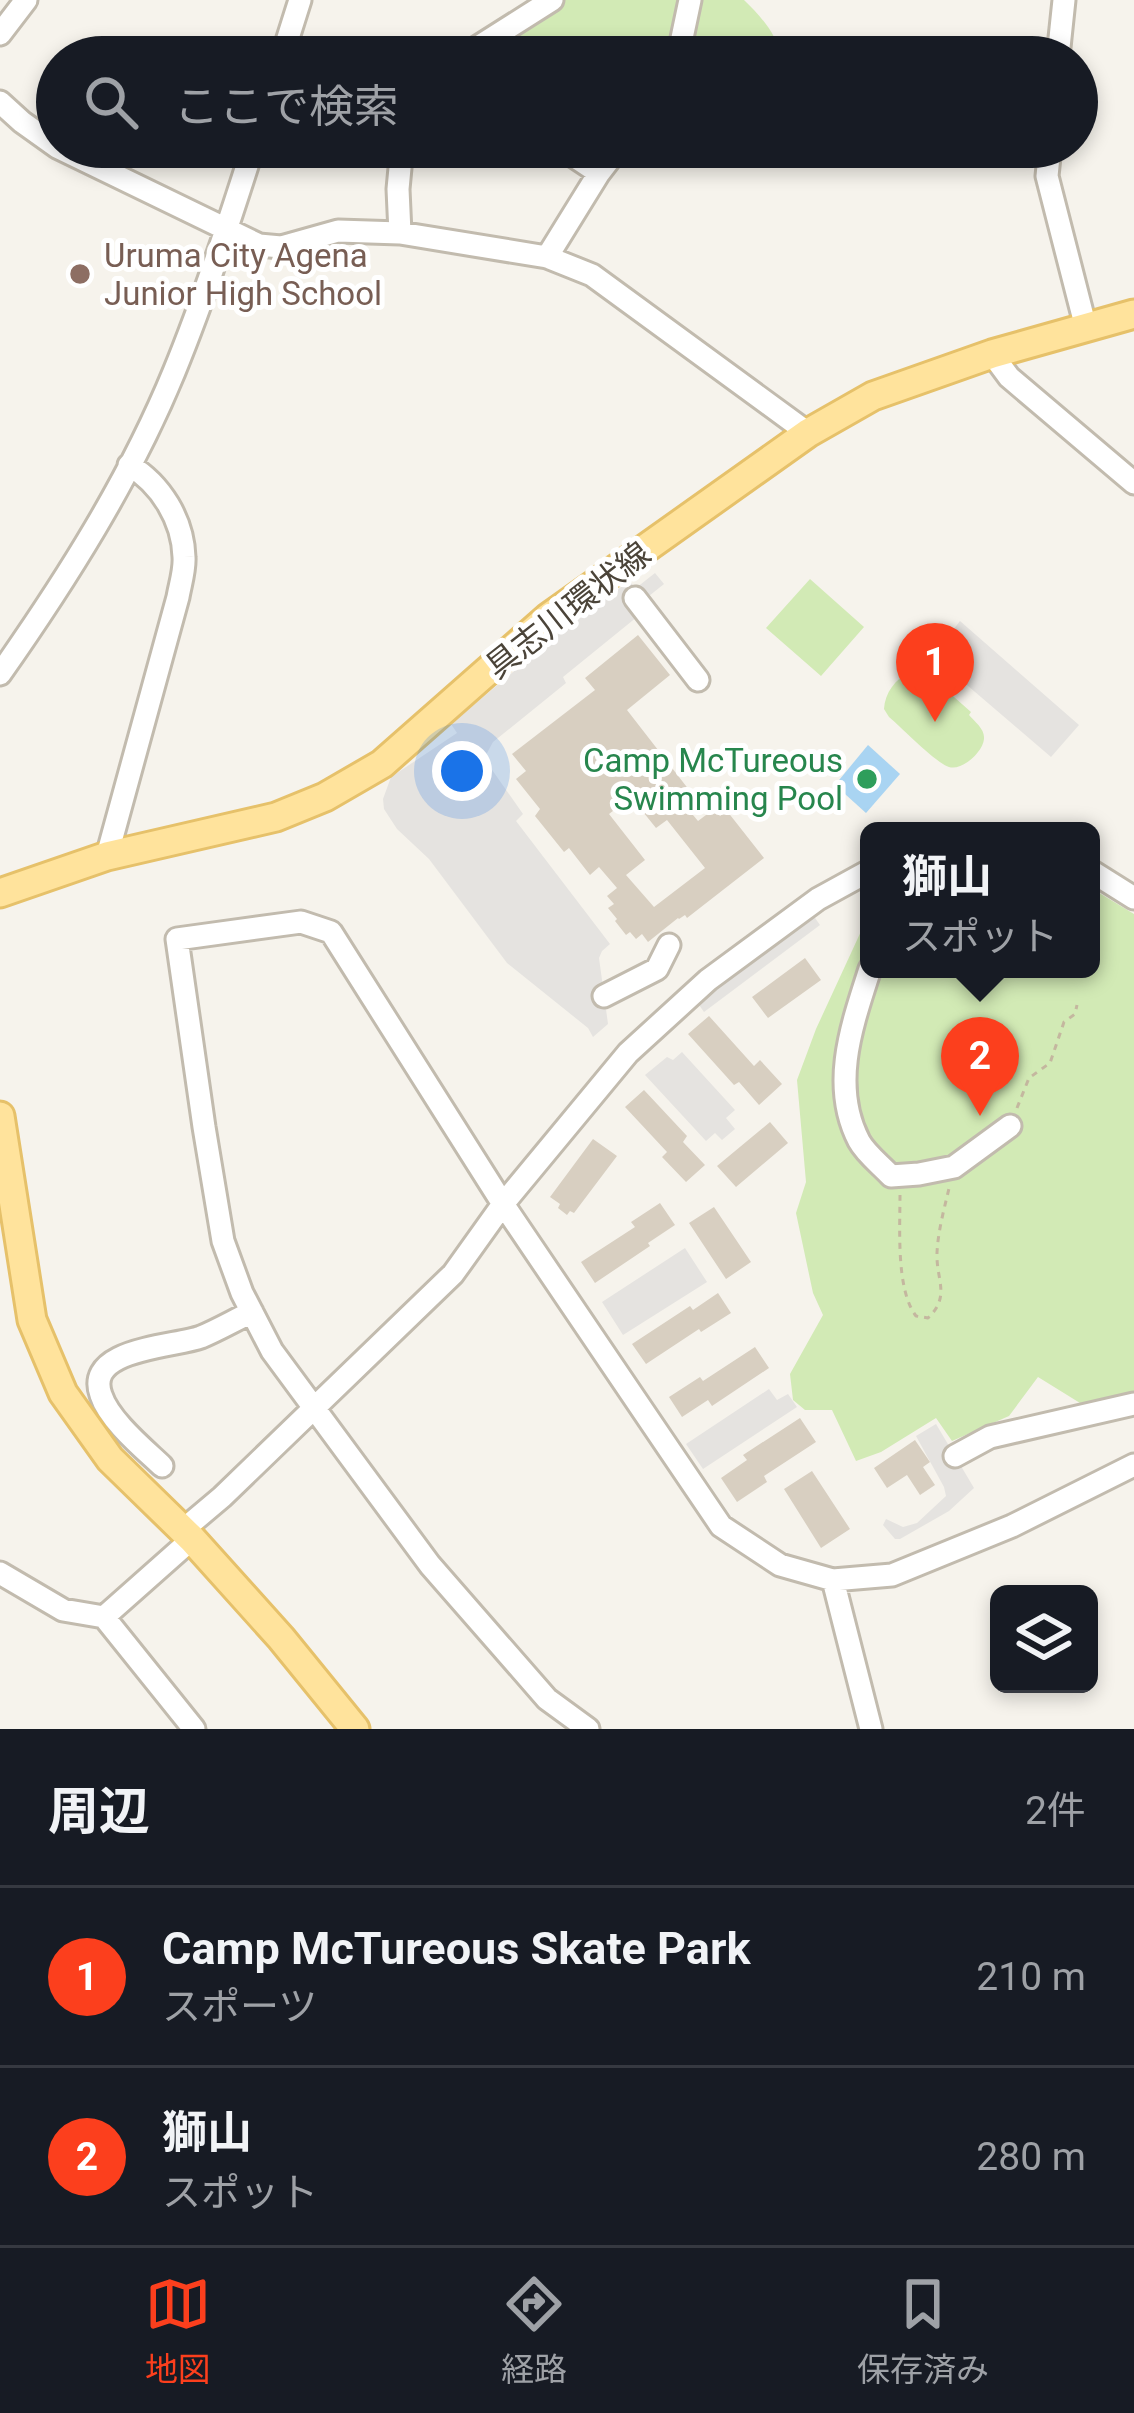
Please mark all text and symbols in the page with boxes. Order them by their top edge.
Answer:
search box [36,36,1098,168]
icon: search [78,69,144,135]
text: ここで検索 [174,80,399,133]
place label: Uruma City Agena Junior High School [104,236,382,313]
marker: Uruma City Agena Junior High School [67,261,93,287]
street label: 具志川環状線 [478,534,658,686]
pin: 1 [896,623,974,722]
your location [432,741,492,801]
place label: Camp McTureous Swimming Pool [583,741,843,818]
marker: Camp McTureous Swimming Pool [854,766,880,792]
popup [860,822,1100,978]
text: 獅山 [902,850,992,903]
text: スポット [902,914,1058,960]
pin: 2 [941,1017,1019,1116]
map controls [990,1585,1098,1693]
button: layers [990,1585,1098,1693]
text: 周辺 [48,1782,150,1841]
text: 2件 [1025,1788,1086,1834]
text: Camp McTureous Skate Park [162,1922,750,1975]
text: 1 [76,1954,98,2000]
text: 210 m [976,1954,1086,2000]
text: スポーツ [162,1984,317,2030]
text: 獅山 [162,2106,252,2159]
text: 2 [76,2134,98,2180]
text: 280 m [976,2134,1086,2180]
text: スポット [162,2170,318,2216]
tab: 地図 [145,2271,211,2391]
tab: 経路 [501,2271,567,2391]
tab: 保存済み [857,2271,989,2391]

